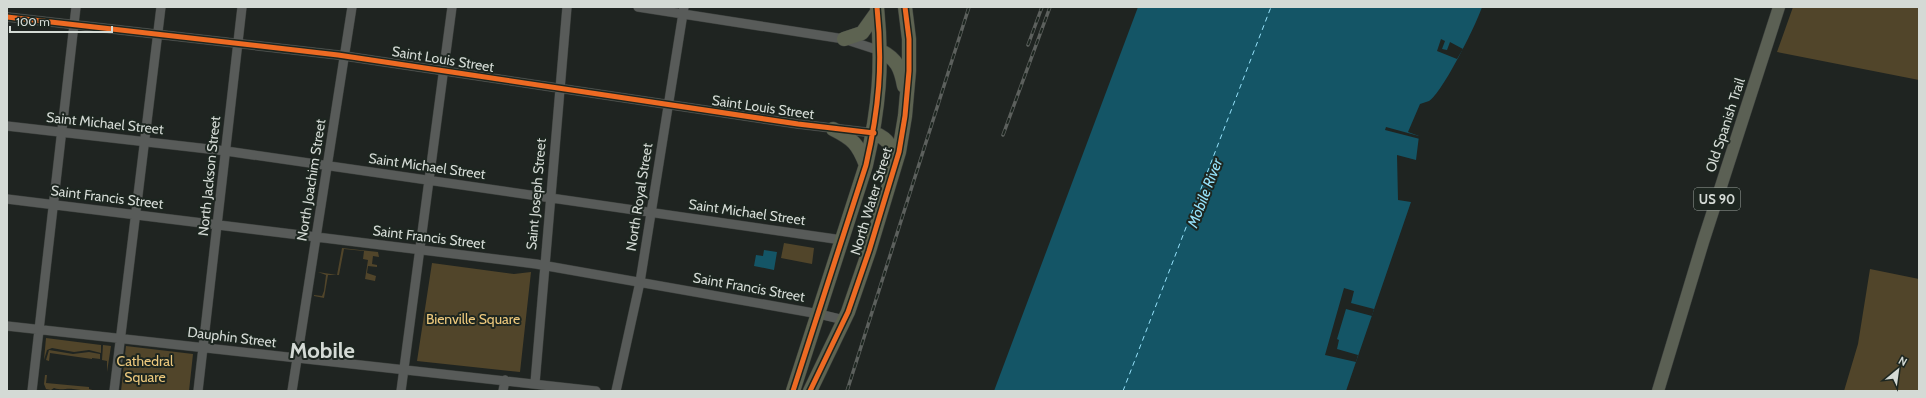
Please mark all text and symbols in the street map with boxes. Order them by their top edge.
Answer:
scale bar [10,8,112,34]
text: 100 m [16,14,50,29]
street label: Saint Louis Street [391,42,496,76]
street label: Old Spanish Trail [1701,75,1749,175]
street label: Saint Louis Street [711,91,816,123]
street label: Saint Michael Street [45,108,165,138]
street label: North Jackson Street [194,115,224,237]
street label: North Joachim Street [292,117,330,242]
street label: Saint Joseph Street [522,137,550,251]
street label: North Royal Street [622,141,656,252]
street label: North Water Street [846,145,896,257]
street label: Saint Michael Street [367,149,487,183]
water label: Mobile River [1183,155,1227,231]
street label: Saint Francis Street [50,181,165,213]
road number: US 90 [1694,188,1740,210]
street label: Saint Michael Street [687,195,807,229]
street label: Saint Francis Street [372,221,487,253]
street label: Saint Francis Street [692,268,807,306]
park label: Bienville Square [426,310,520,328]
street label: Dauphin Street [187,323,278,351]
district label: Mobile [289,337,355,364]
north arrow [1878,350,1918,390]
park label: Cathedral Square [117,352,174,386]
text: N [1896,353,1910,369]

